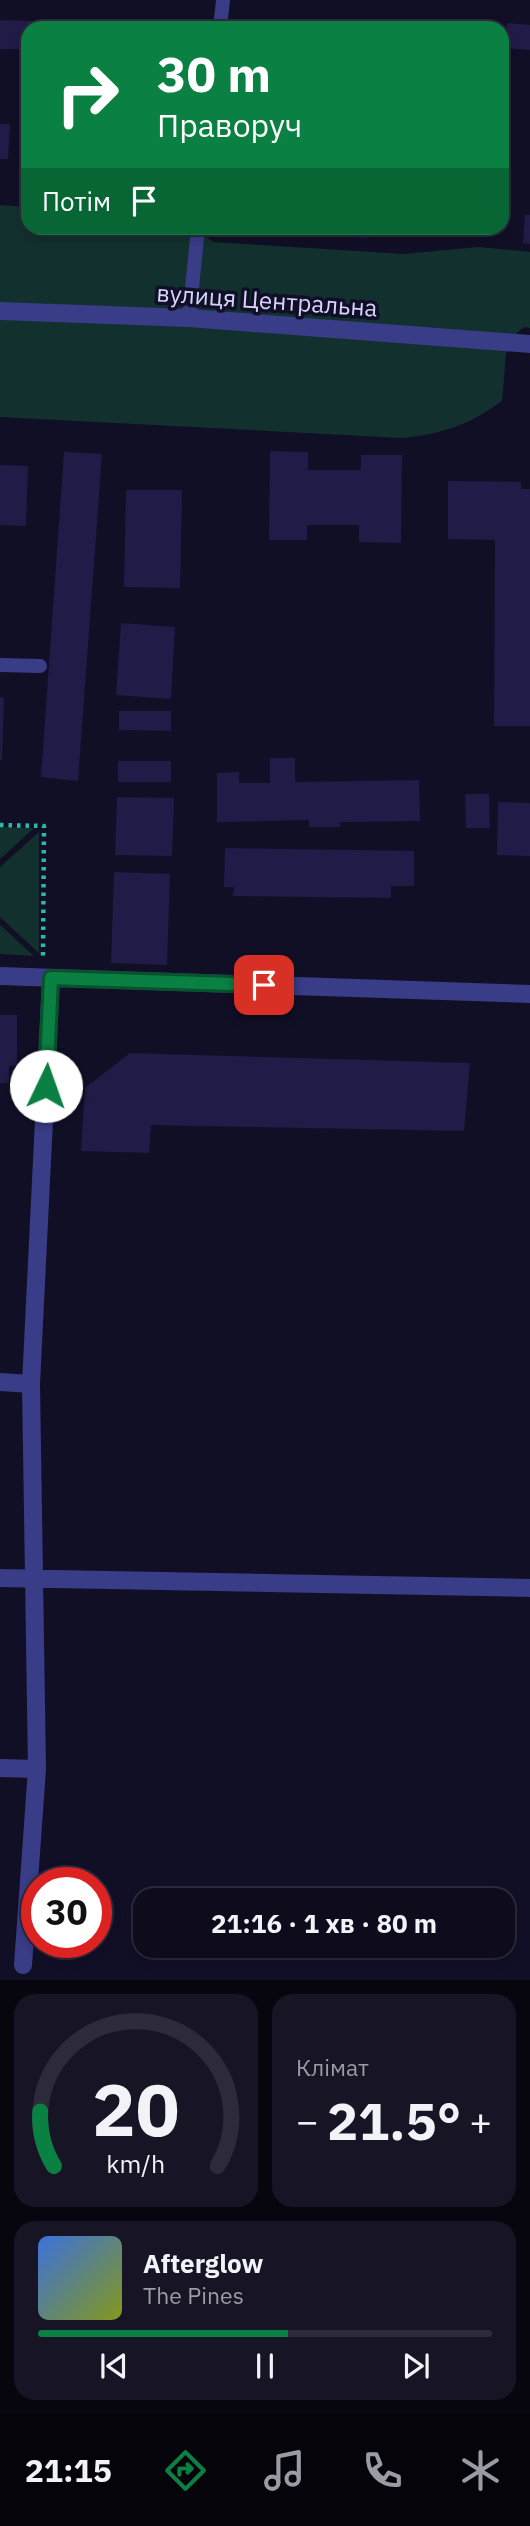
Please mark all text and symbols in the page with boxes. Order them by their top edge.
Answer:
text: 30 m [157,42,271,105]
icon: right [42,49,133,140]
text: Праворуч [157,104,302,146]
icon: arrive [125,182,163,220]
text: Потім [42,184,111,218]
street label: вулиця Центральна [155,276,379,324]
pin [234,955,294,1015]
icon: arrive [245,966,283,1004]
position arrow [9,1049,83,1123]
speed limit sign: 30 [21,1867,112,1958]
text: 21:16 · 1 хв · 80 m [211,1906,437,1940]
text: Клімат [296,2052,369,2082]
text: 20 [92,2062,180,2157]
text: 21.5° [327,2087,461,2154]
text: − [296,2096,319,2145]
text: + [469,2096,492,2145]
text: km/h [107,2147,165,2180]
text: Afterglow [143,2246,263,2280]
text: The Pines [143,2280,244,2310]
icon: previous [95,2347,133,2385]
icon: pause [246,2347,284,2385]
icon: next [397,2347,435,2385]
icon: directions [161,2446,210,2495]
icon: music [260,2446,309,2495]
icon: phone [358,2446,407,2495]
icon: climate [456,2446,505,2495]
text: 21:15 [25,2449,112,2491]

